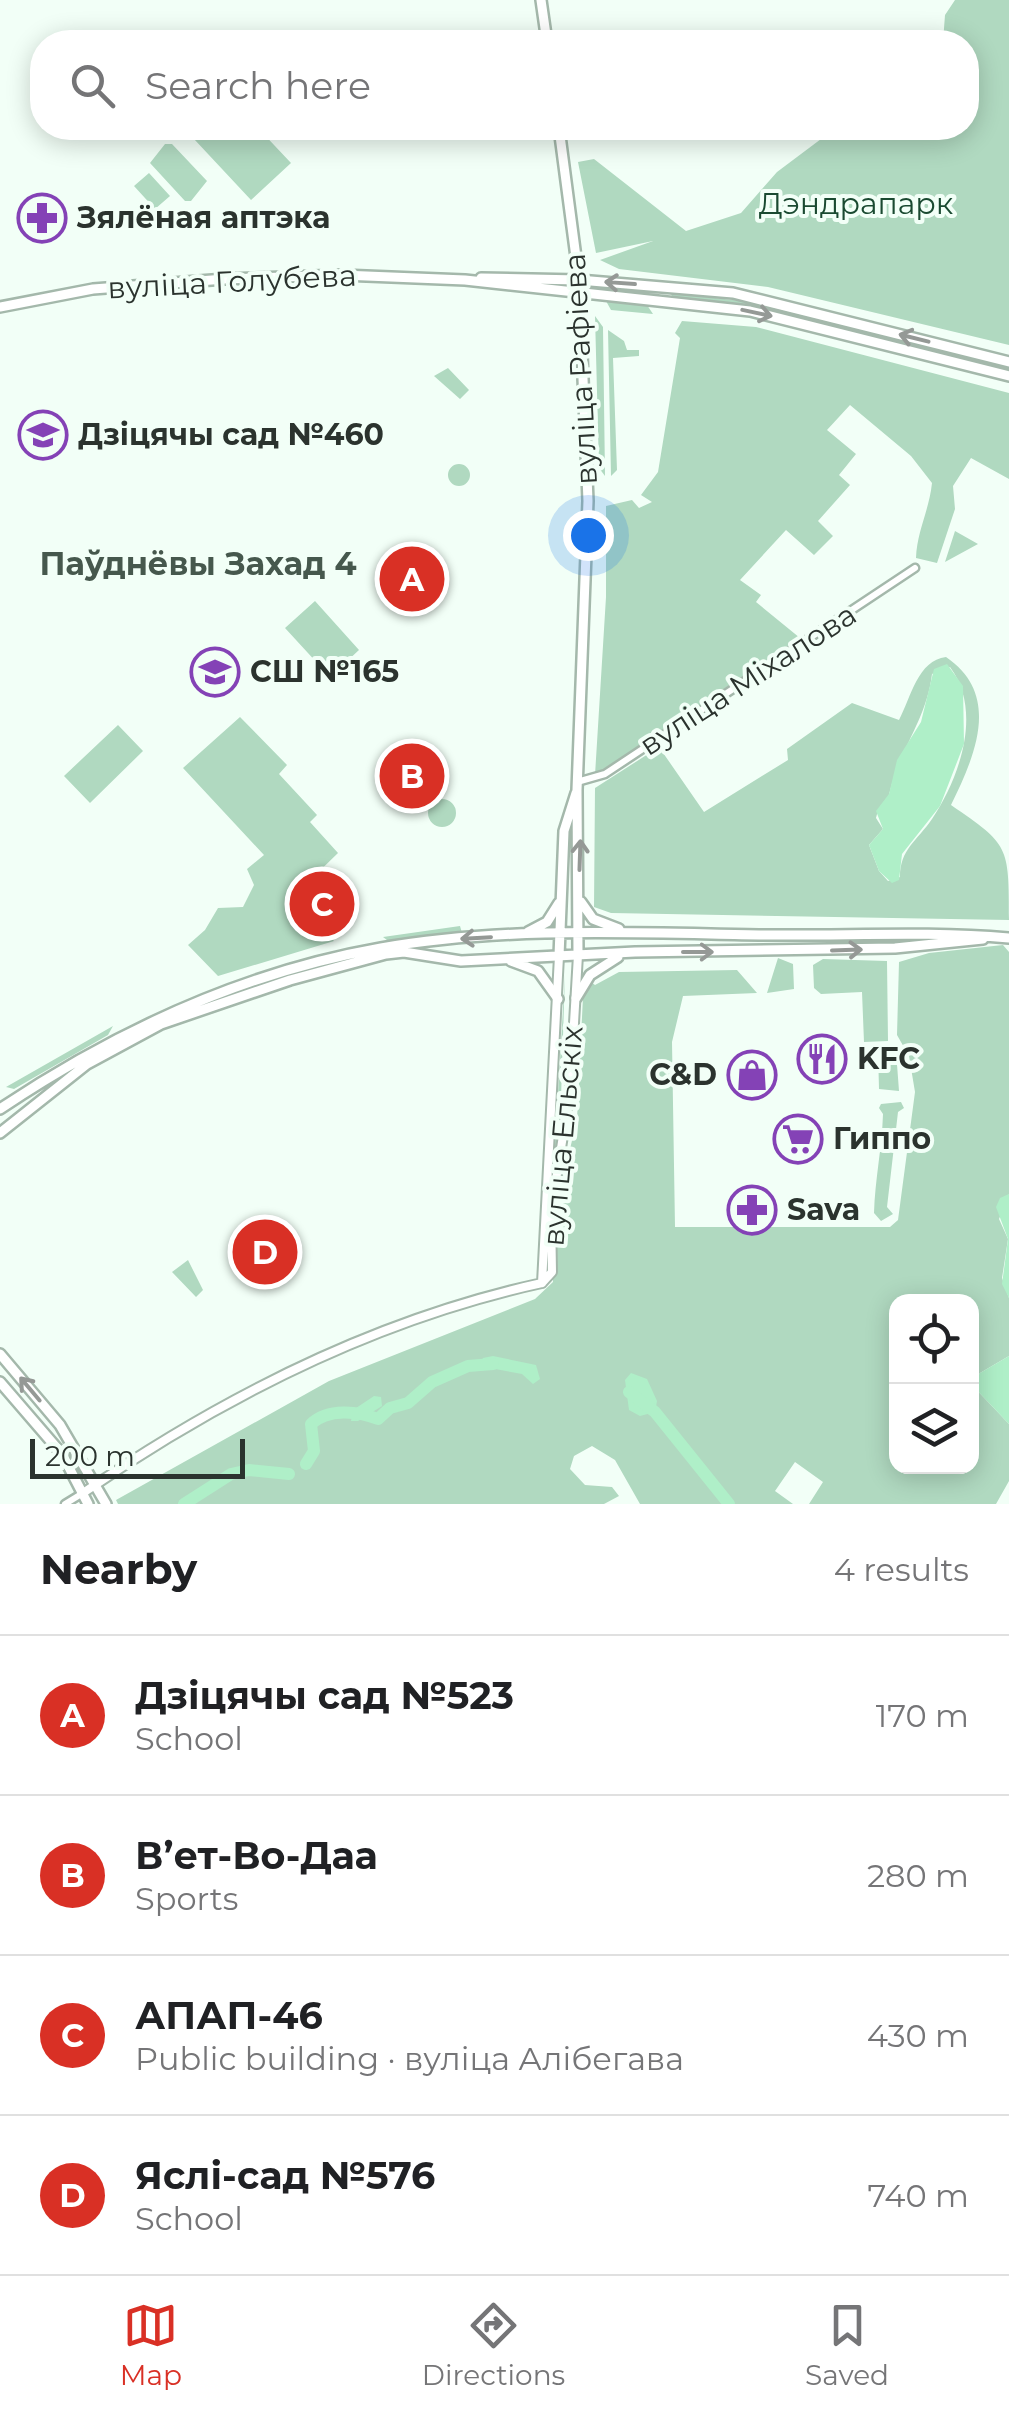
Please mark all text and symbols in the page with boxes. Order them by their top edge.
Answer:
search box [30,30,979,140]
icon: search [65,58,120,113]
text: Search here [145,62,371,109]
park label: Дэндрапарк [759,185,954,222]
pharmacy icon: Зялёная аптэка [16,192,68,244]
place label: Зялёная аптэка [76,199,330,236]
street label: вуліца Рафіева [556,252,605,486]
street label: вуліца Голубева [106,257,357,307]
one-way arrow [605,273,637,292]
one-way arrow [740,305,772,324]
one-way arrow [899,328,931,346]
school or university icon: Дзіцячы сад №460 [17,409,69,461]
place label: Дзіцячы сад №460 [78,416,384,453]
your location [563,510,614,561]
pin: A [380,542,444,616]
district label: Паўднёвы Захад 4 [39,544,357,583]
street label: вуліца Міхалова [632,596,863,763]
school or university icon: СШ №165 [189,646,241,698]
place label: СШ №165 [250,653,399,690]
pin: B [380,738,444,814]
one-way arrow [570,839,589,871]
pin: C [290,866,354,942]
one-way arrow [460,929,492,948]
one-way arrow [830,940,862,959]
one-way arrow [680,942,713,962]
street label: вуліца Ельскіх [534,1024,591,1248]
restaurant icon: KFC [796,1033,848,1085]
place label: KFC [857,1040,920,1077]
shop icon: C&D [726,1049,778,1101]
place label: C&D [649,1056,717,1093]
supermarket icon: Гиппо [772,1113,824,1165]
place label: Гиппо [833,1120,931,1157]
pharmacy icon: Sava [726,1184,778,1236]
place label: Sava [787,1191,860,1228]
pin: D [232,1214,298,1290]
map controls [889,1294,979,1474]
button: locate [889,1294,979,1384]
one-way arrow [19,1376,41,1402]
button: layers [889,1384,979,1474]
scale bar [30,1434,245,1478]
text: 200 m [45,1439,135,1473]
text: Nearby [40,1543,197,1595]
text: 4 results [834,1550,969,1589]
text: Дзіцячы сад №523 [135,1672,514,1719]
text: A [60,1696,85,1735]
text: 170 m [876,1696,969,1735]
text: School [135,1719,243,1758]
text: Вʼет-Во-Даа [135,1832,378,1879]
text: B [60,1856,85,1895]
text: 280 m [867,1856,969,1895]
text: Sports [135,1879,238,1918]
text: АПАП-46 [135,1992,323,2039]
text: C [61,2016,84,2055]
text: 430 m [867,2016,969,2055]
text: Public building · вуліца Алібегава [135,2039,684,2078]
text: Яслі-сад №576 [135,2152,435,2199]
text: D [59,2176,86,2215]
text: 740 m [868,2176,969,2215]
text: School [135,2199,243,2238]
tab: Map [120,2298,182,2392]
tab: Directions [422,2298,565,2392]
tab: Saved [805,2298,889,2392]

